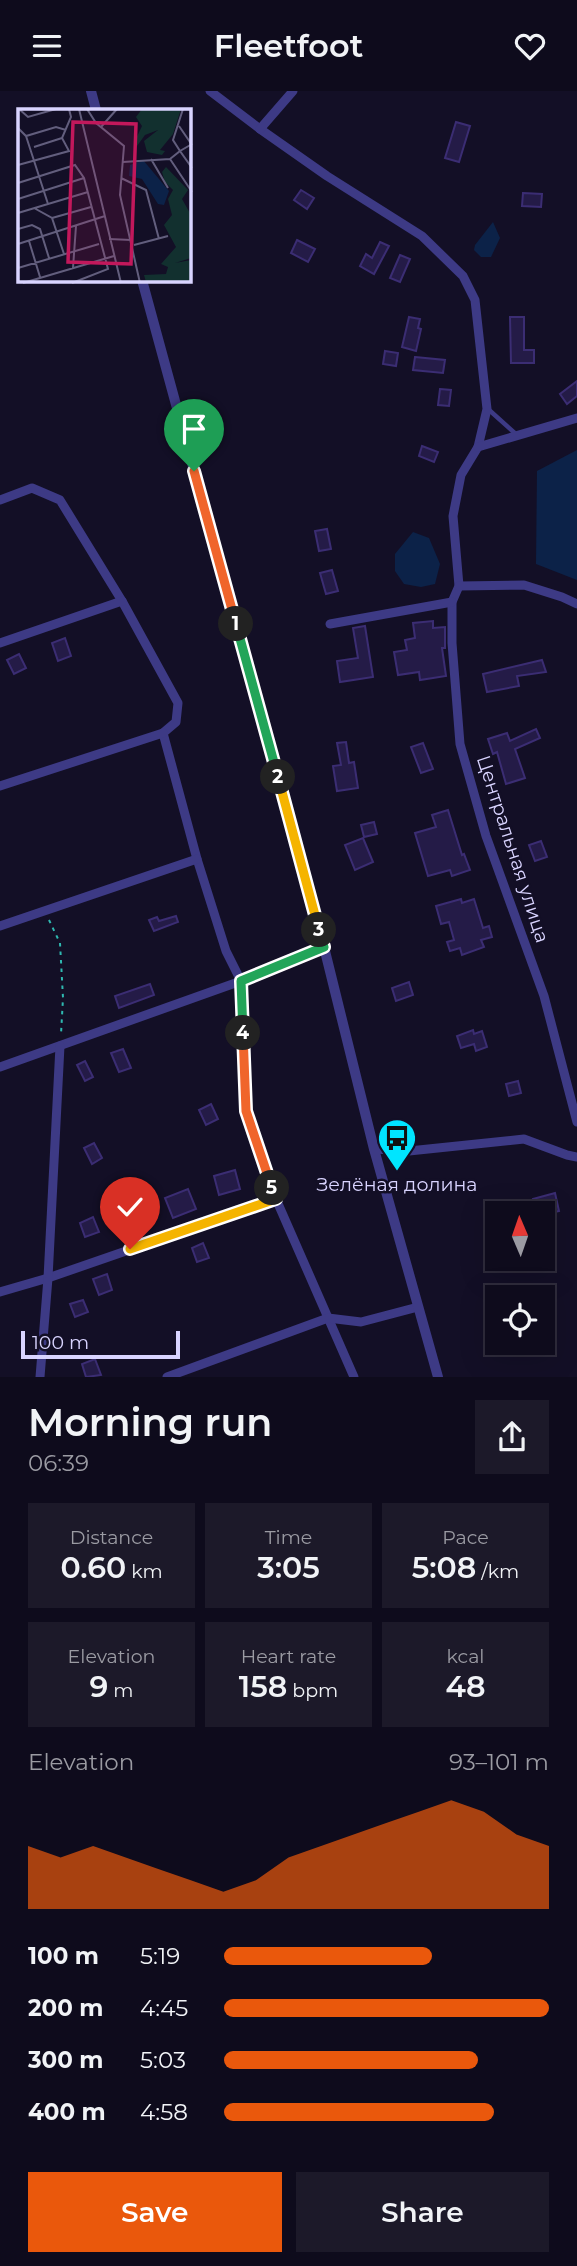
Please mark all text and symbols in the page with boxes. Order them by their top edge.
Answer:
text: Fleetfoot [214,26,363,65]
icon: menu [28,27,66,65]
icon: heart [511,27,549,65]
inset map [18,109,191,282]
pin [164,399,224,471]
icon: arrive [175,410,213,448]
pin: 1 [218,607,254,641]
text: 1 [232,612,239,635]
street label: Центральная улица [472,753,554,945]
pin: 2 [260,759,296,795]
text: 2 [272,765,283,788]
pin: 3 [302,913,336,947]
text: 3 [313,918,324,941]
pin: 4 [226,1016,260,1051]
text: 4 [236,1021,249,1044]
bus stop icon: Зелёная долина [376,1117,418,1172]
pin: 5 [254,1171,290,1205]
place label: Зелёная долина [317,1173,477,1196]
text: 5 [266,1176,277,1199]
pin [100,1177,160,1249]
icon: check [111,1188,149,1226]
north arrow [485,1201,555,1271]
map controls [485,1201,555,1355]
button: locate [485,1285,555,1355]
scale bar [21,1328,180,1360]
text: 100 m [32,1331,89,1354]
text: Morning run [28,1399,272,1446]
button: share [475,1400,549,1474]
text: 06:39 [28,1449,89,1477]
text: Distance [70,1526,153,1549]
text: Time [265,1526,312,1549]
text: Pace [442,1526,489,1549]
text: 0.60 [60,1549,126,1586]
text: 3:05 [257,1549,320,1586]
text: 5:08 [412,1549,476,1586]
text: km [126,1560,163,1583]
text: /km [476,1560,519,1583]
text: Elevation [68,1645,155,1668]
text: Heart rate [241,1645,336,1668]
text: kcal [447,1645,484,1668]
text: 9 [90,1668,108,1705]
text: 158 [239,1668,287,1705]
text: 48 [445,1668,486,1705]
text: m [108,1679,133,1702]
text: bpm [287,1679,338,1702]
text: Elevation [28,1748,134,1776]
text: 93–101 m [449,1748,549,1776]
text: 100 m [28,1942,99,1970]
text: 5:19 [140,1942,180,1970]
text: 200 m [28,1994,103,2022]
text: 4:45 [140,1994,188,2022]
text: 300 m [28,2046,104,2074]
text: 5:03 [140,2046,186,2074]
text: 400 m [28,2098,106,2126]
text: 4:58 [140,2098,188,2126]
button: Save [28,2172,282,2252]
button: Share [296,2172,549,2252]

